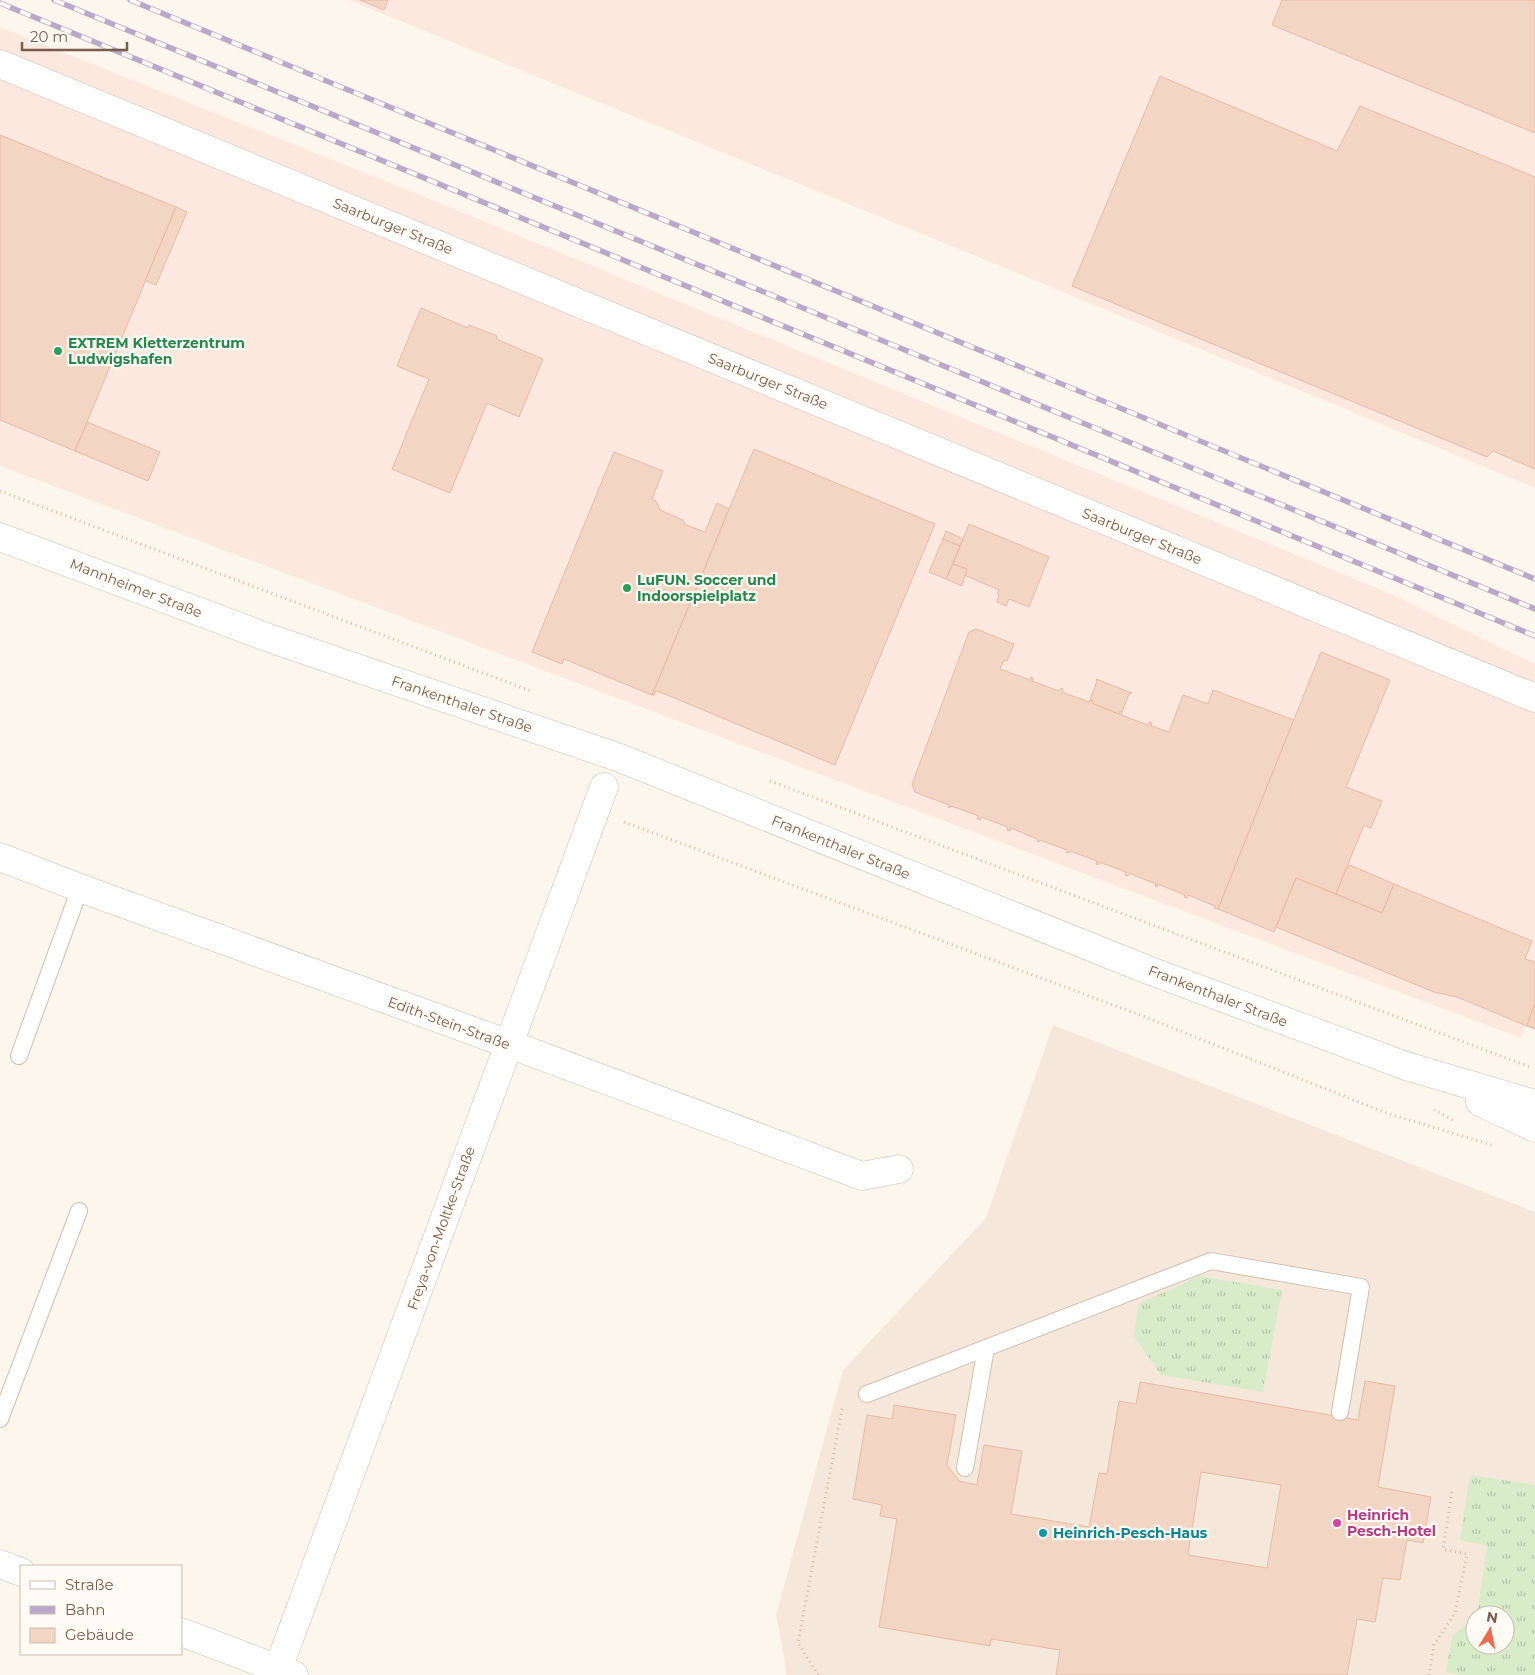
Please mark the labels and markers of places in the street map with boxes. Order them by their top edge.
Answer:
place label: EXTREM Kletterzentrum Ludwigshafen [68,334,245,368]
marker: EXTREM Kletterzentrum Ludwigshafen [52,345,64,357]
place label: LuFUN. Soccer und Indoorspielplatz [637,571,776,605]
marker: LuFUN. Soccer und Indoorspielplatz [621,582,633,594]
place label: Heinrich Pesch-Hotel [1347,1506,1436,1540]
marker: Heinrich Pesch-Hotel [1331,1517,1343,1529]
place label: Heinrich-Pesch-Haus [1053,1524,1208,1542]
marker: Heinrich-Pesch-Haus [1037,1527,1049,1539]

